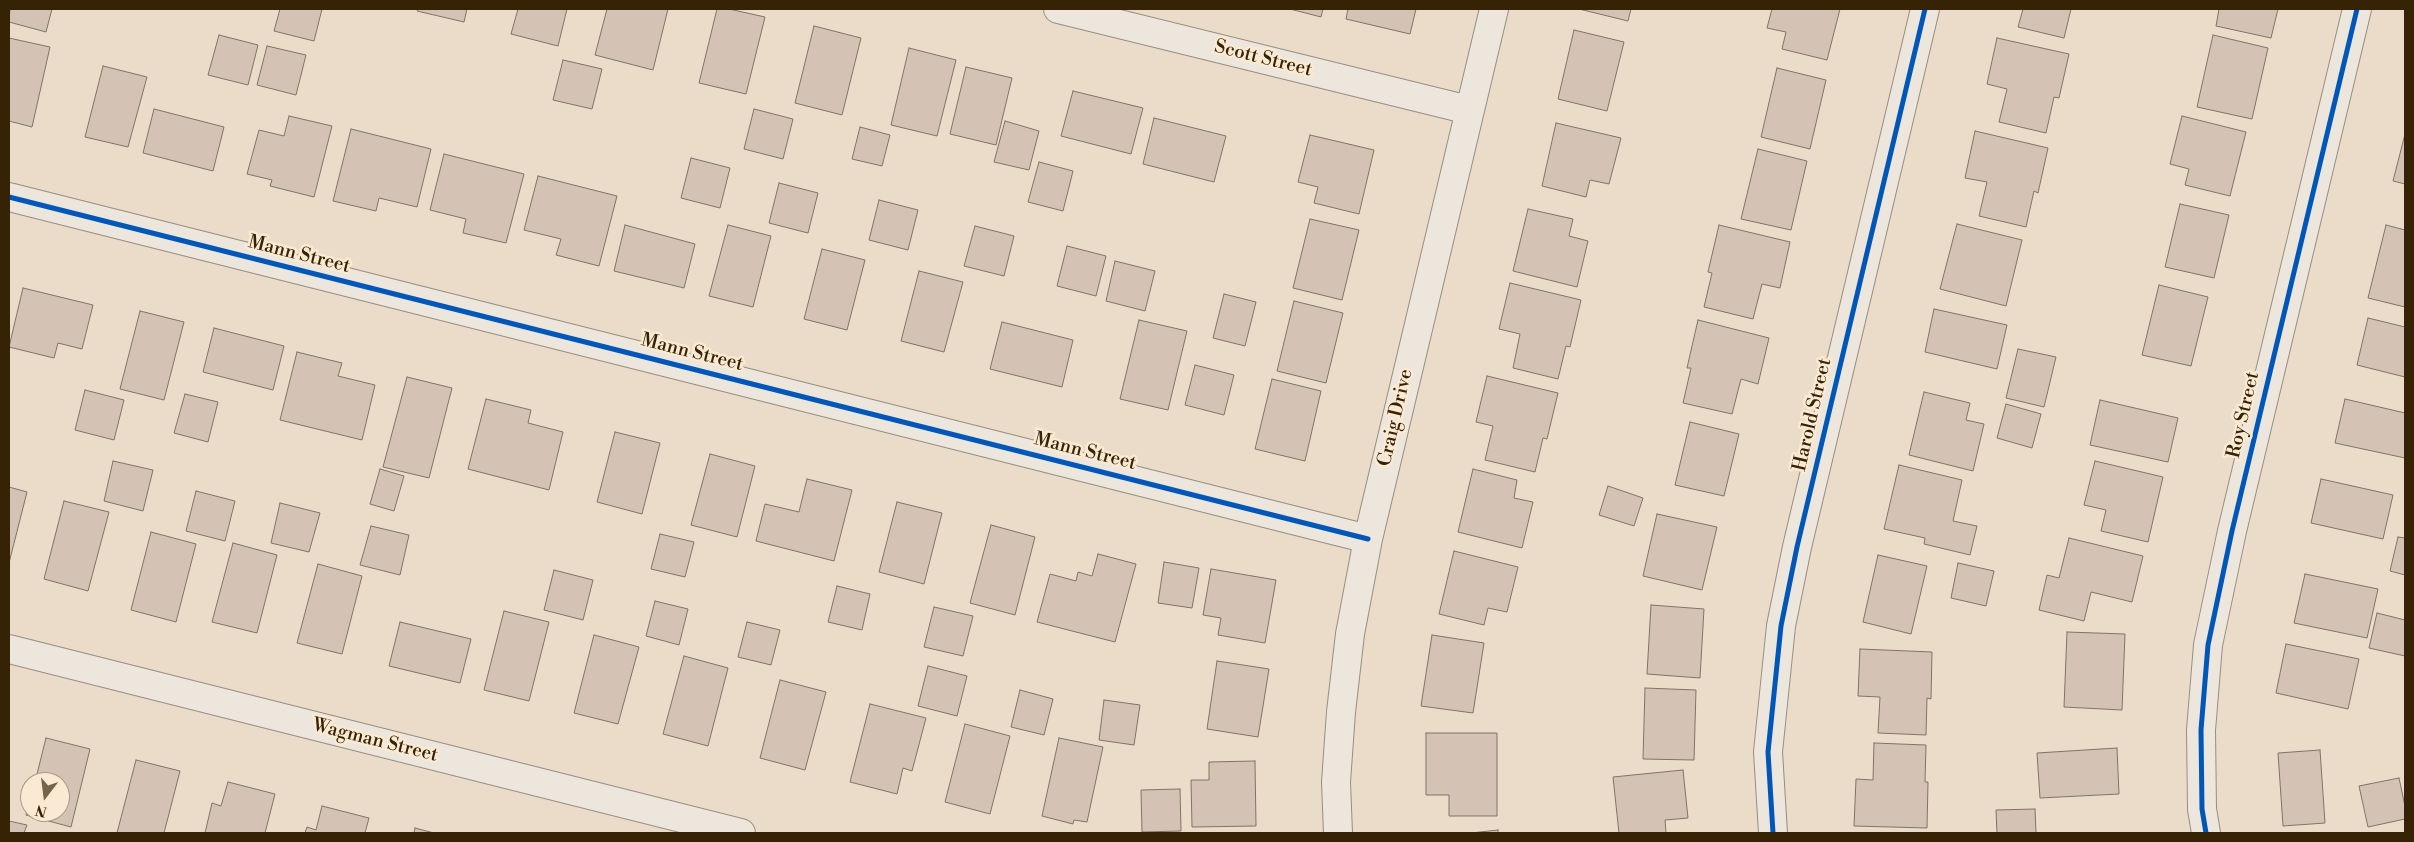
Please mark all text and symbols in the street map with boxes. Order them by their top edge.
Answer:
street label: Scott Street [1212,36,1314,82]
street label: Mann Street [246,231,352,279]
street label: Mann Street [639,329,745,377]
street label: Harold Street [1789,356,1837,474]
street label: Craig Drive [1374,367,1418,469]
street label: Roy Street [2223,370,2265,460]
street label: Mann Street [1032,428,1138,476]
street label: Wagman Street [310,714,440,768]
north arrow [20,772,70,822]
text: N [34,800,49,821]

